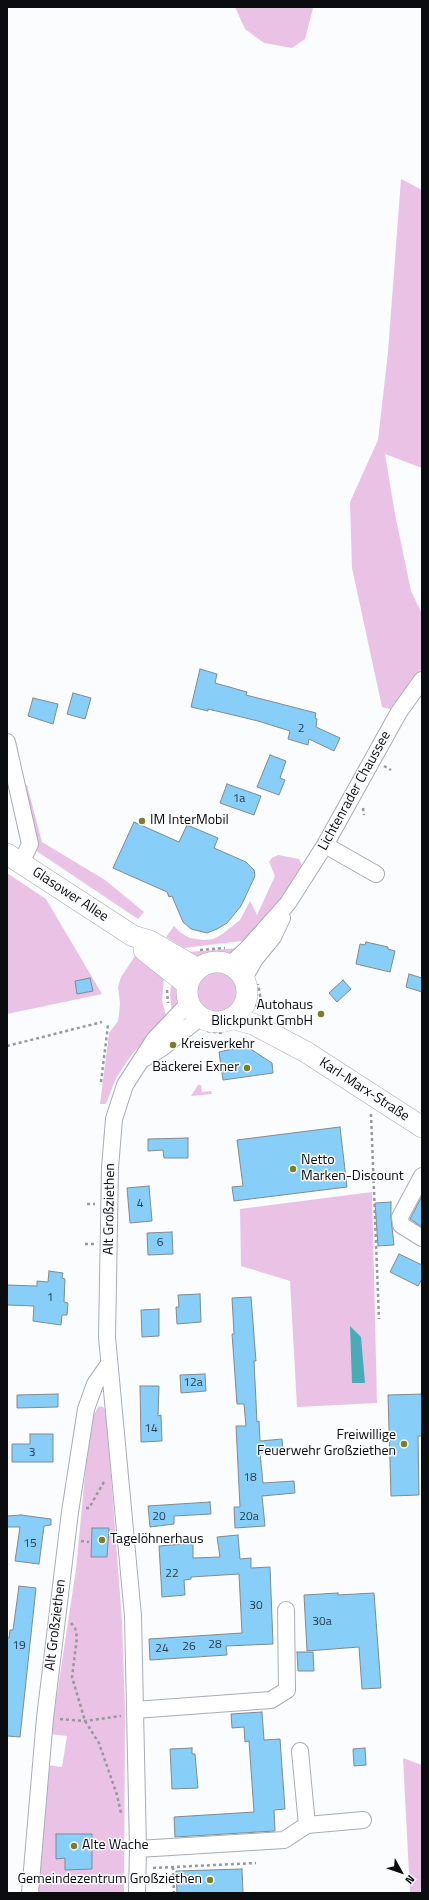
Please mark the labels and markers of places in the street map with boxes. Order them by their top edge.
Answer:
place label: IM InterMobil [150,813,229,829]
marker: IM InterMobil [137,816,147,826]
place label: Autohaus Blickpunkt GmbH [211,998,313,1030]
marker: Autohaus Blickpunkt GmbH [316,1009,326,1019]
place label: Kreisverkehr [181,1037,255,1053]
marker: Kreisverkehr [168,1040,178,1050]
place label: Bäckerei Exner [152,1060,239,1076]
marker: Bäckerei Exner [242,1063,252,1073]
place label: Netto Marken-Discount [301,1153,404,1186]
marker: Netto Marken-Discount [288,1164,298,1174]
place label: Freiwillige Feuerwehr Großziethen [257,1428,396,1460]
marker: Freiwillige Feuerwehr Großziethen [399,1439,409,1449]
place label: Tagelöhnerhaus [110,1532,203,1548]
marker: Tagelöhnerhaus [97,1535,107,1545]
place label: Alte Wache [82,1838,149,1854]
marker: Alte Wache [69,1841,79,1851]
place label: Gemeindezentrum Großziethen [17,1872,202,1888]
marker: Gemeindezentrum Großziethen [205,1875,215,1885]

